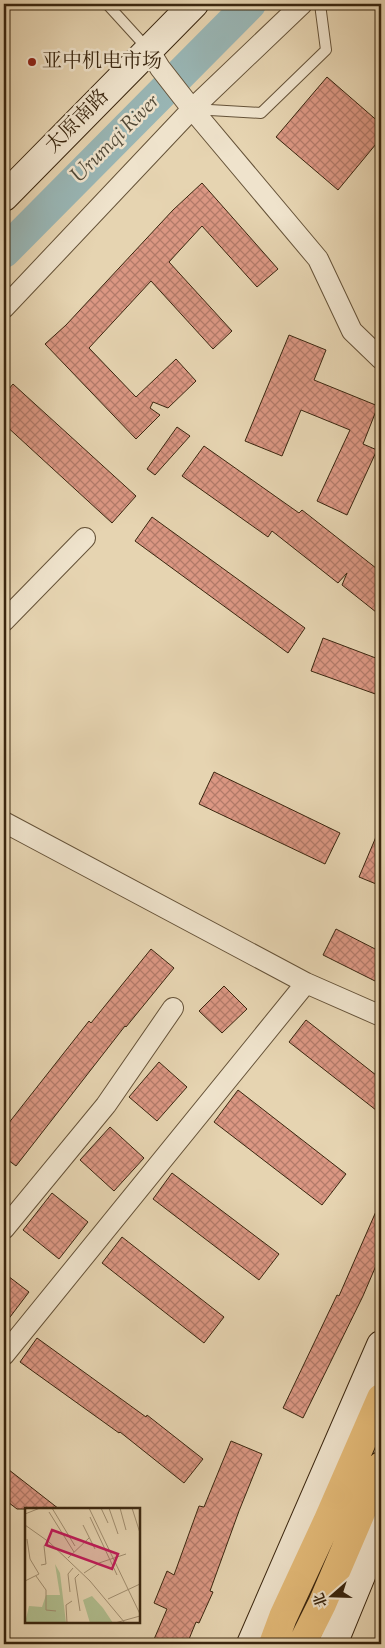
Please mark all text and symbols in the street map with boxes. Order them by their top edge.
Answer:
place label: 亚中机电市场 [42,48,162,77]
marker: 亚中机电市场 [26,56,38,68]
street label: 太原南路 [39,83,117,161]
water label: Urumqi River [65,87,168,190]
inset map [25,1508,140,1623]
north arrow [308,1570,358,1620]
text: 北 [310,1590,333,1610]

